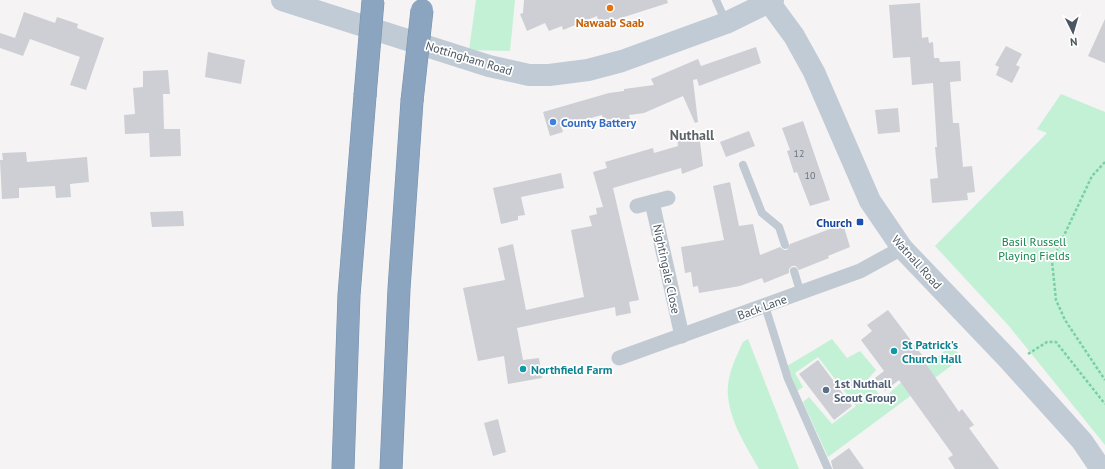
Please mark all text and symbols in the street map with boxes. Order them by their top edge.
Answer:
marker: Nawaab Saab [605,3,615,13]
north arrow [1053,12,1093,52]
place label: Nawaab Saab [576,15,645,30]
text: N [1070,35,1078,49]
street label: Nottingham Road [424,38,514,78]
place label: County Battery [561,115,637,130]
marker: County Battery [548,117,558,127]
district label: Nuthall [670,126,715,144]
house number: 12 [794,147,804,160]
house number: 10 [805,169,816,182]
place label: Church [816,215,852,230]
marker: Church [855,217,865,227]
street label: Nightingale Close [650,223,684,315]
street label: Watnall Road [889,232,945,292]
park label: Basil Russell Playing Fields [998,234,1070,263]
street label: Back Lane [735,291,789,323]
place label: St Patrick's Church Hall [902,337,962,366]
marker: St Patrick's Church Hall [889,346,899,356]
place label: Northfield Farm [531,362,613,377]
marker: Northfield Farm [518,364,528,374]
place label: 1st Nuthall Scout Group [834,376,897,405]
marker: 1st Nuthall Scout Group [821,385,831,395]

